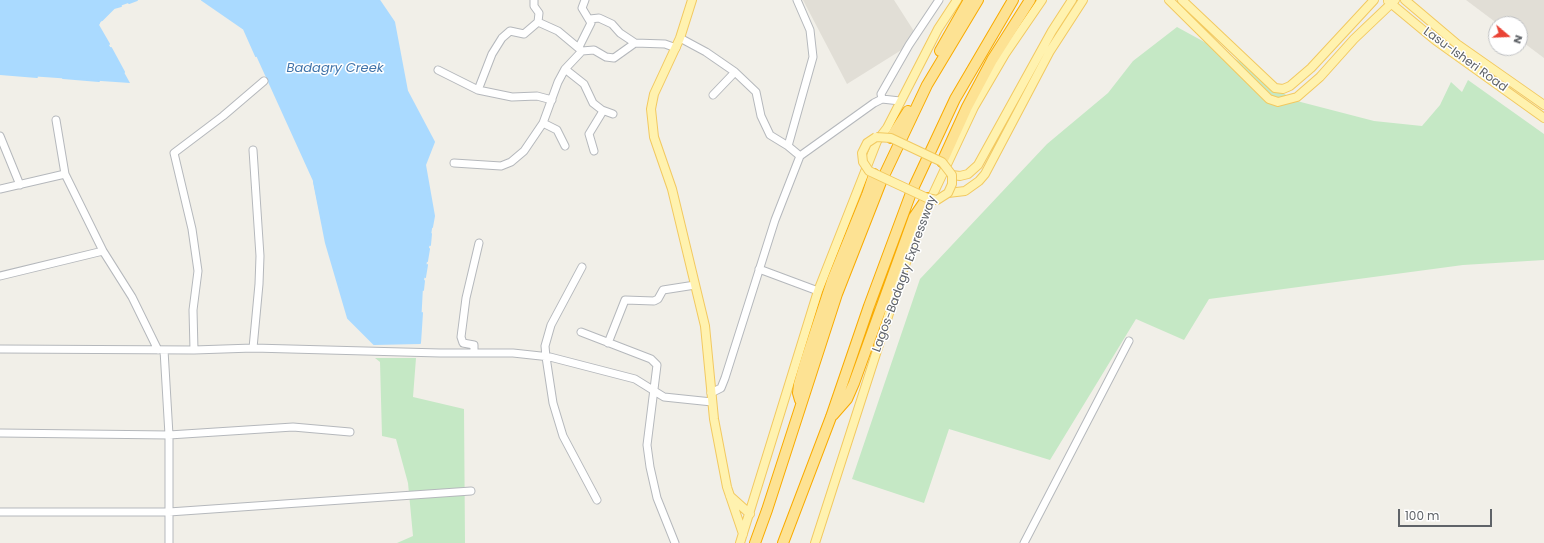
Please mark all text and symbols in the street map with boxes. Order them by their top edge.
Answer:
north arrow [1488,16,1528,56]
street label: Lasu-Isheri Road [1420,25,1510,95]
text: N [1509,33,1527,46]
water label: Badagry Creek [287,61,383,77]
street label: Lagos-Badagry Expressway [870,194,940,354]
scale bar [1400,501,1494,527]
text: 100 m [1405,507,1439,524]

